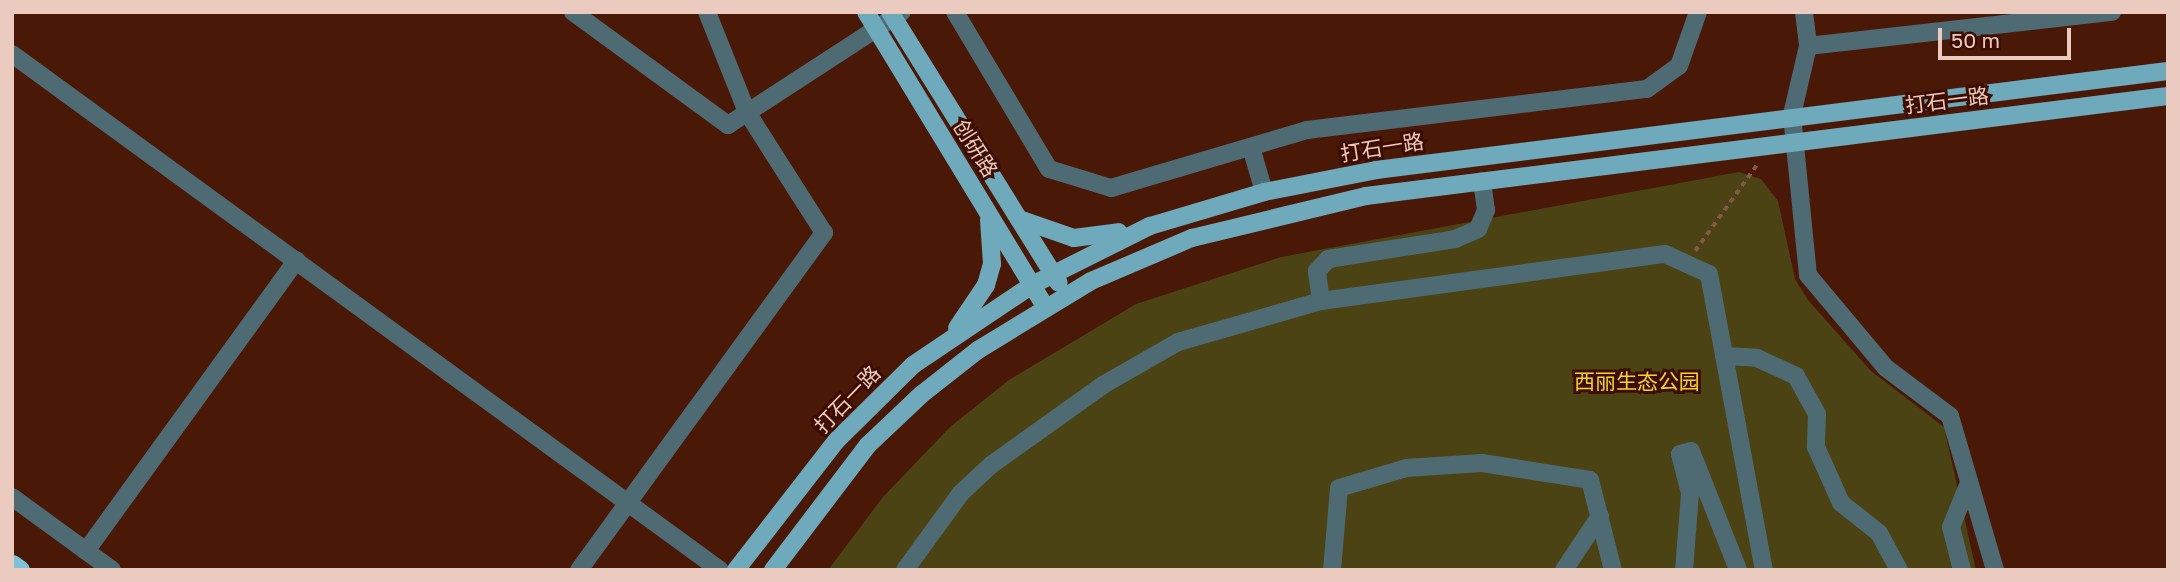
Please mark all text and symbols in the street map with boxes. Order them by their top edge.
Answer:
scale bar [1942,14,2075,58]
text: 50 m [1951,27,2000,53]
street label: 打石一路 [1904,82,1990,118]
street label: 创研路 [949,115,1003,181]
street label: 打石一路 [1339,128,1425,166]
street label: 打石一路 [809,360,885,438]
park label: 西丽生态公园 [1574,368,1700,394]

